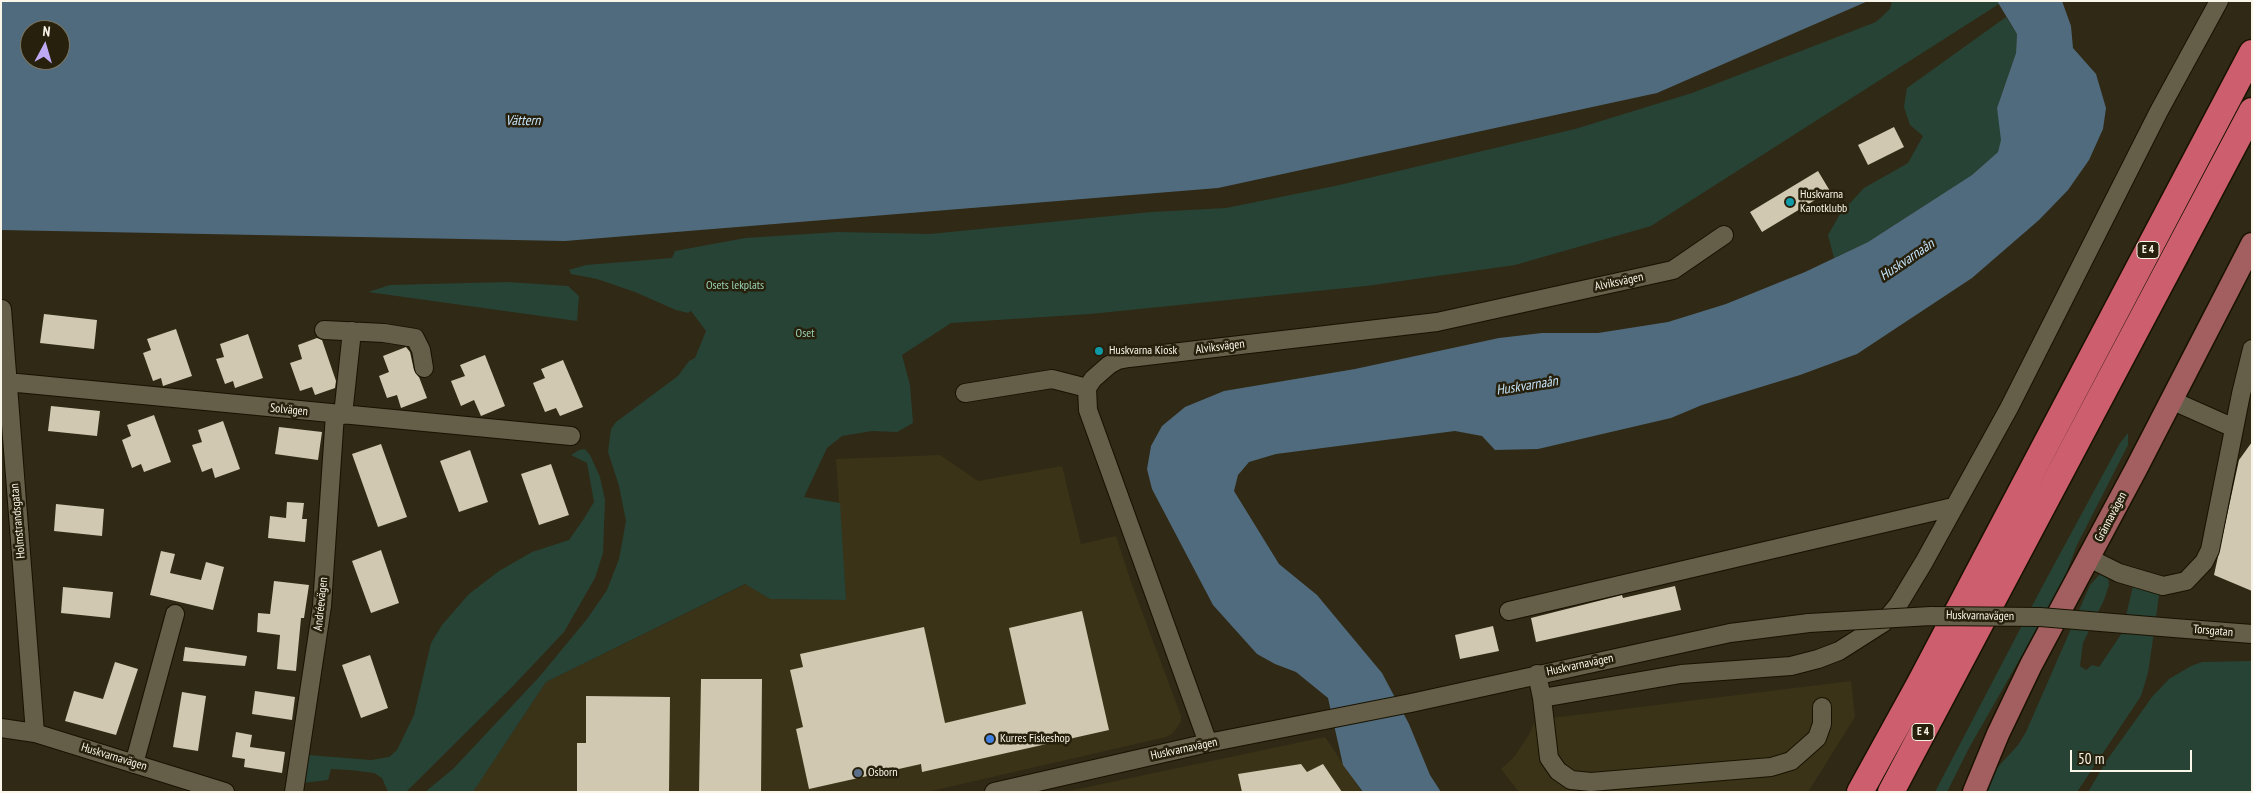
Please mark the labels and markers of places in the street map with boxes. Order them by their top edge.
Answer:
place label: Huskvarna Kanotklubb [1800,188,1847,216]
marker: Huskvarna Kanotklubb [1784,196,1796,208]
place label: Huskvarna Kiosk [1109,344,1177,358]
marker: Huskvarna Kiosk [1093,345,1105,357]
place label: Kurres Fiskeshop [1000,732,1070,746]
marker: Kurres Fiskeshop [984,733,996,745]
place label: Osborn [868,766,898,780]
marker: Osborn [852,767,864,779]

